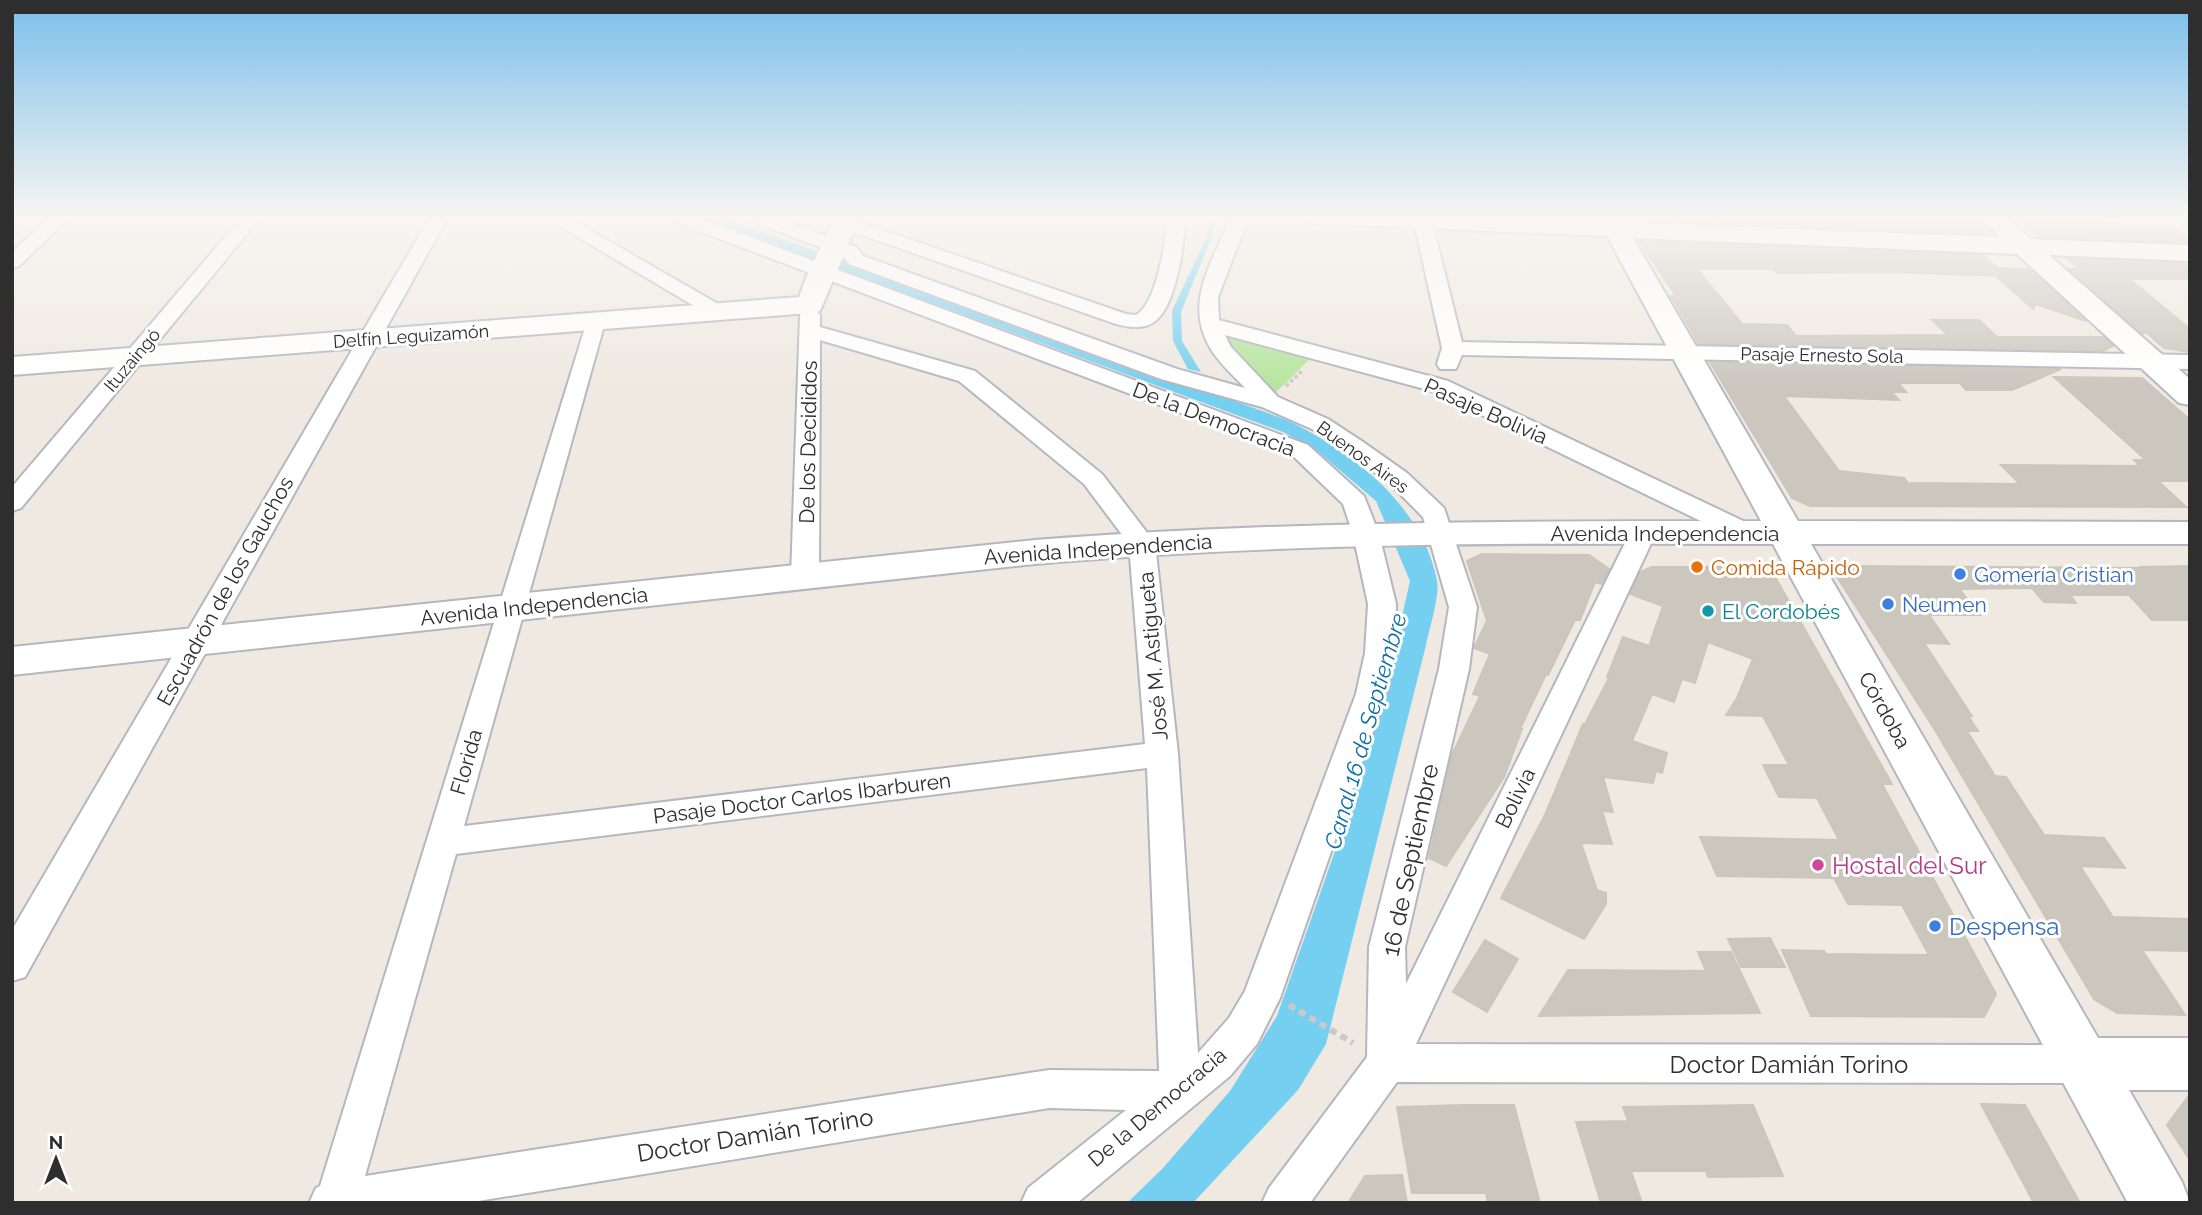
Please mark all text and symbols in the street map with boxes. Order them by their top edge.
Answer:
street label: Delfín Leguizamón [332,320,490,352]
street label: Ituzaingó [100,324,165,396]
street label: Pasaje Ernesto Sola [1740,343,1904,367]
street label: De los Decididos [794,360,822,524]
street label: Pasaje Bolivia [1420,373,1552,449]
street label: De la Democracia [1129,376,1299,462]
street label: Buenos Aires [1313,417,1413,498]
street label: Escuadrón de los Gauchos [151,472,299,710]
street label: Avenida Independencia [1551,521,1779,546]
street label: Avenida Independencia [983,529,1213,569]
place label: Comida Rápido [1711,555,1860,580]
marker: Comida Rápido [1689,559,1705,575]
place label: Gomería Cristian [1974,562,2134,587]
marker: Gomería Cristian [1952,566,1968,582]
street label: José M. Astigueta [1133,571,1173,741]
street label: Avenida Independencia [419,582,649,630]
place label: Neumen [1902,592,1987,617]
marker: Neumen [1880,596,1896,612]
place label: El Cordobés [1722,599,1840,624]
marker: El Cordobés [1700,603,1716,619]
water label: Canal 16 de Septiembre [1318,610,1412,852]
street label: Córdoba [1854,667,1916,753]
street label: Florida [445,726,487,798]
street label: 16 de Septiembre [1375,761,1445,959]
street label: Bolivia [1490,764,1540,832]
street label: Pasaje Doctor Carlos Ibarburen [652,767,952,829]
place label: Hostal del Sur [1832,851,1987,880]
marker: Hostal del Sur [1810,857,1826,873]
place label: Despensa [1949,912,2059,941]
marker: Despensa [1927,918,1943,934]
street label: De la Democracia [1083,1042,1231,1172]
street label: Doctor Damián Torino [1670,1050,1908,1079]
street label: Doctor Damián Torino [635,1102,875,1168]
north arrow [21,1124,91,1194]
text: N [49,1131,63,1153]

